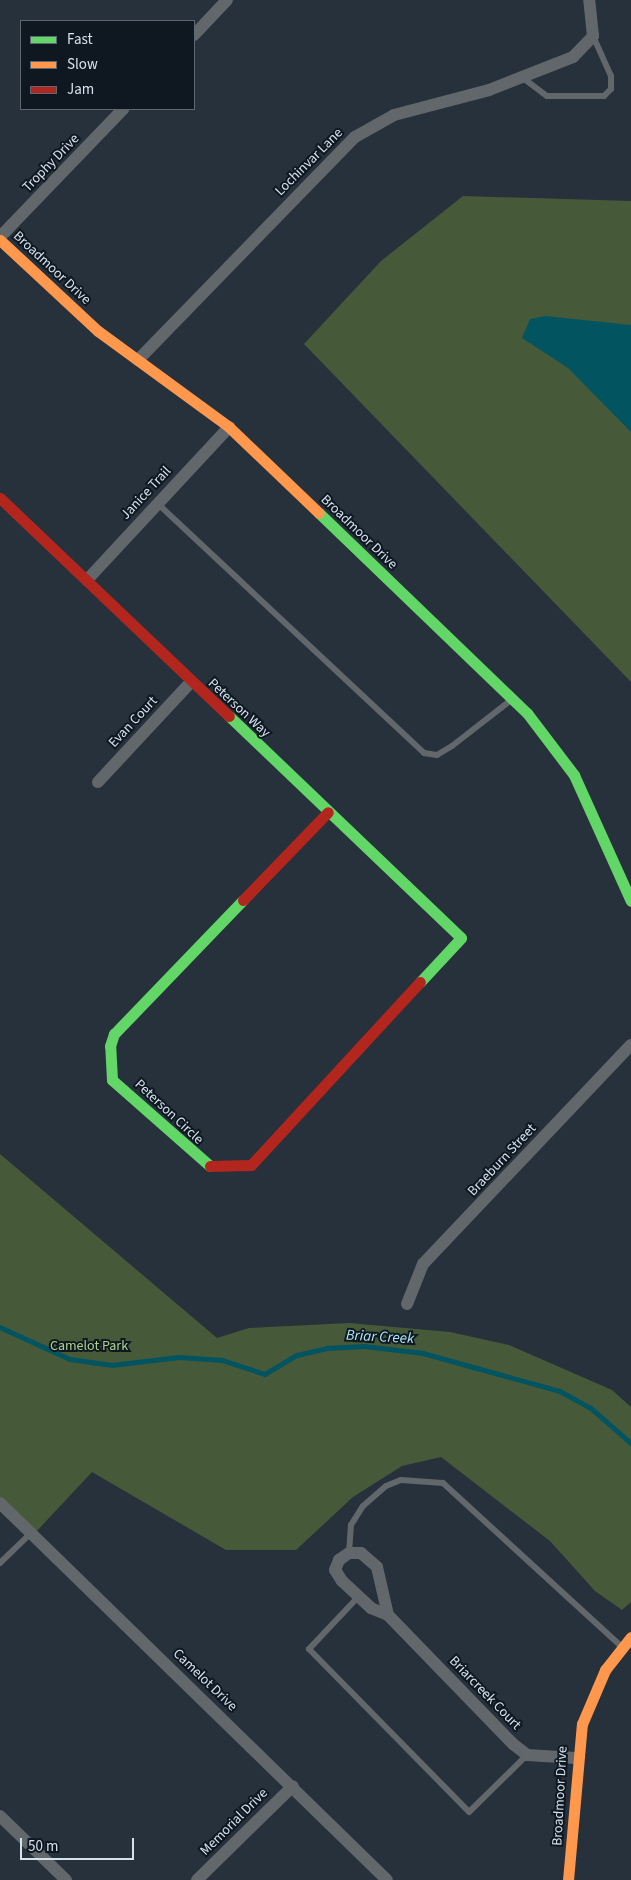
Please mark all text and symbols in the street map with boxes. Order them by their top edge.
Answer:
legend [20,20,195,110]
text: Fast [67,29,93,50]
text: Slow [67,54,98,75]
text: Jam [67,79,94,100]
street label: Lochinvar Lane [272,125,346,199]
street label: Trophy Drive [19,130,83,196]
street label: Broadmoor Drive [10,228,94,308]
street label: Janice Trail [117,463,175,523]
street label: Broadmoor Drive [317,491,401,573]
street label: Peterson Way [204,675,274,741]
street label: Evan Court [105,693,161,751]
street label: Peterson Circle [131,1076,207,1148]
street label: Braeburn Street [464,1120,540,1200]
water label: Briar Creek [345,1326,415,1348]
park label: Camelot Park [50,1338,128,1354]
street label: Camelot Drive [170,1645,240,1715]
street label: Briarcreek Court [446,1653,524,1733]
street label: Broadmoor Drive [549,1746,571,1846]
street label: Memorial Drive [197,1785,271,1859]
scale bar [22,1828,136,1860]
text: 50 m [28,1836,58,1857]

